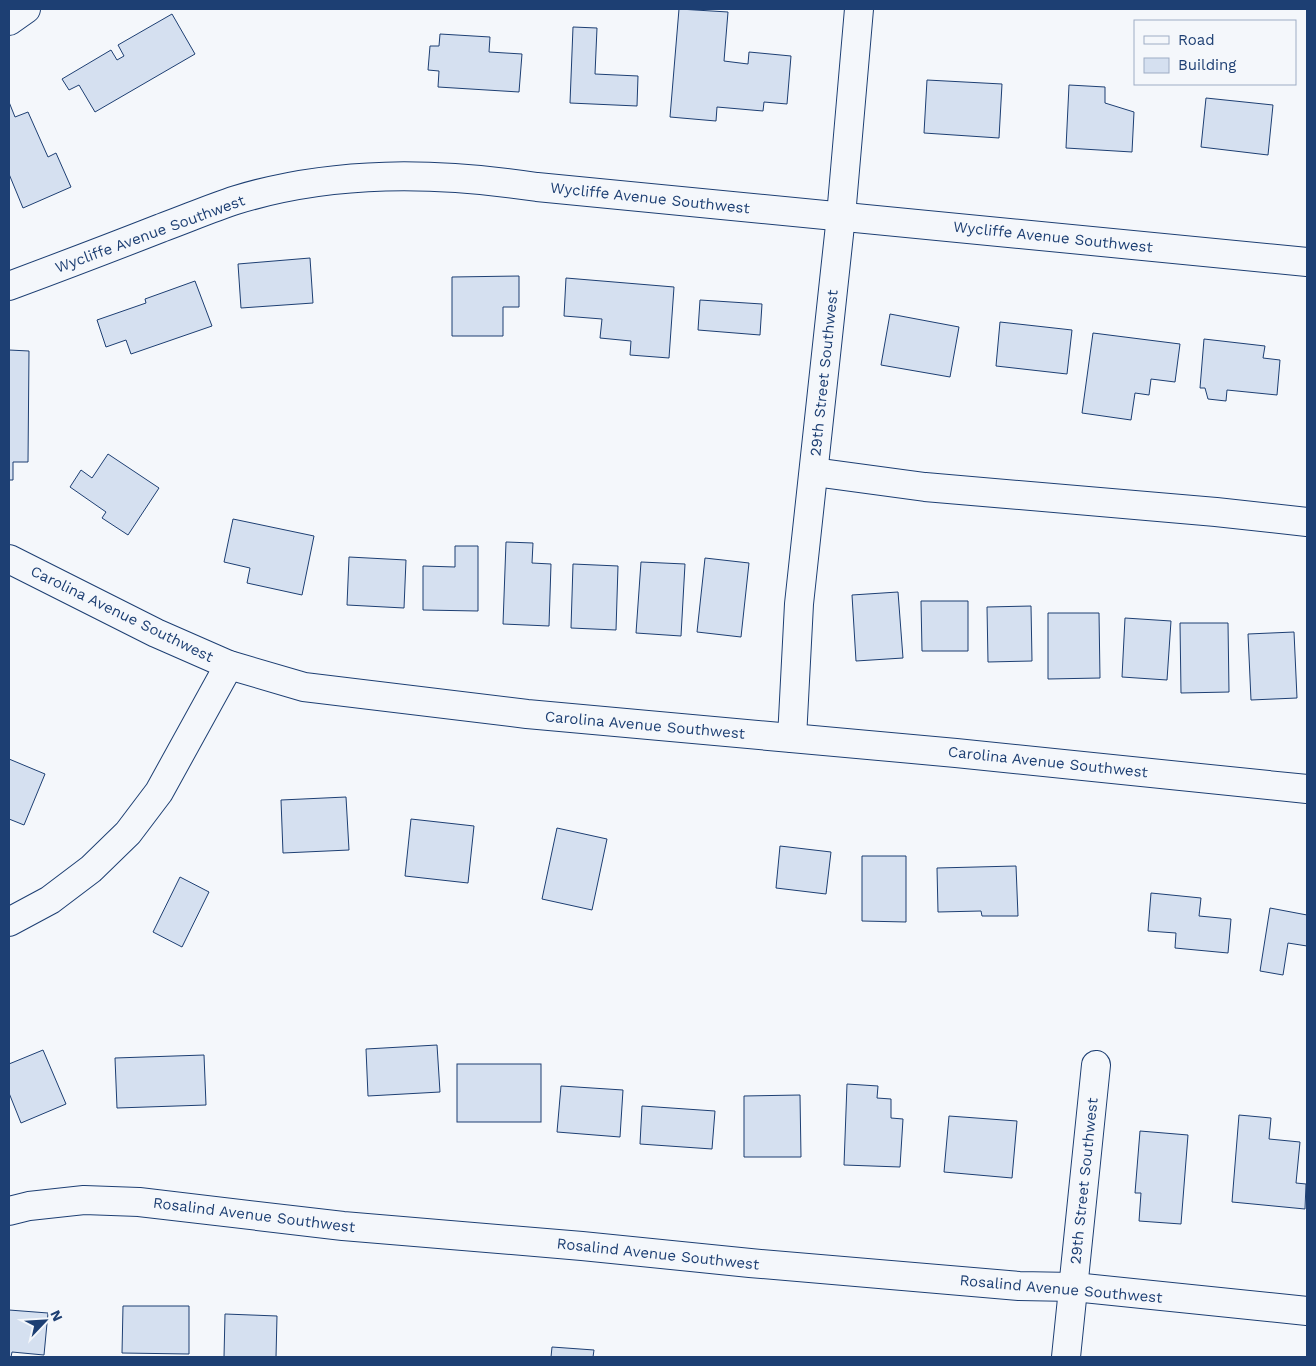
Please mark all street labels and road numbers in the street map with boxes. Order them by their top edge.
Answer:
street label: Wycliffe Avenue Southwest [549,179,751,218]
street label: Wycliffe Avenue Southwest [53,191,248,277]
street label: Wycliffe Avenue Southwest [952,218,1154,257]
street label: 29th Street Southwest [806,288,842,457]
street label: Carolina Avenue Southwest [28,562,217,666]
street label: Carolina Avenue Southwest [544,707,747,743]
street label: Carolina Avenue Southwest [947,743,1150,782]
street label: 29th Street Southwest [1066,1096,1102,1265]
street label: Rosalind Avenue Southwest [152,1194,357,1236]
street label: Rosalind Avenue Southwest [556,1234,761,1274]
street label: Rosalind Avenue Southwest [959,1271,1164,1307]

